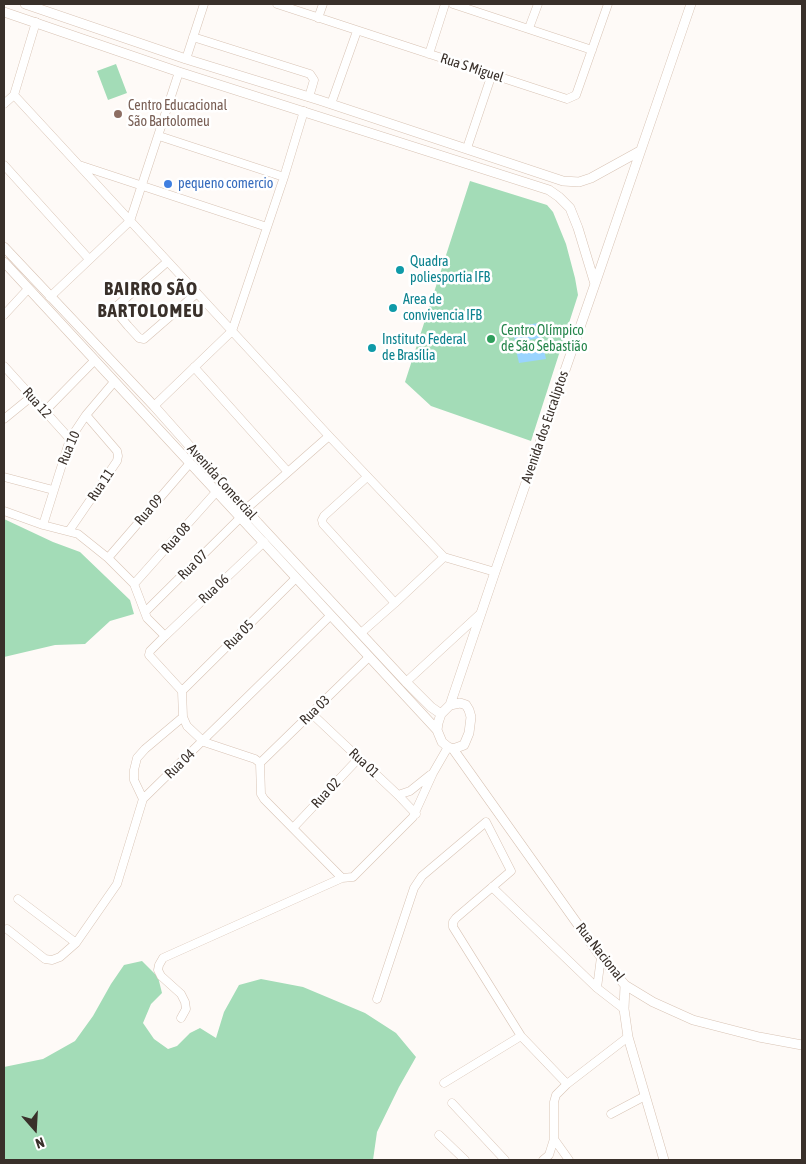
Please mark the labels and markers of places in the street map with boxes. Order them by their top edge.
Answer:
place label: Centro Educacional São Bartolomeu [128,98,227,130]
marker: Centro Educacional São Bartolomeu [112,108,124,120]
place label: pequeno comercio [178,176,273,192]
marker: pequeno comercio [162,178,174,190]
place label: Quadra poliesportia IFB [410,254,490,286]
marker: Quadra poliesportia IFB [394,264,406,276]
place label: Area de convivencia IFB [403,292,482,324]
marker: Area de convivencia IFB [387,302,399,314]
place label: Centro Olímpico de São Sebastião [501,323,587,356]
place label: Instituto Federal de Brasília [382,332,466,364]
marker: Centro Olímpico de São Sebastião [485,333,497,345]
marker: Instituto Federal de Brasília [366,342,378,354]

